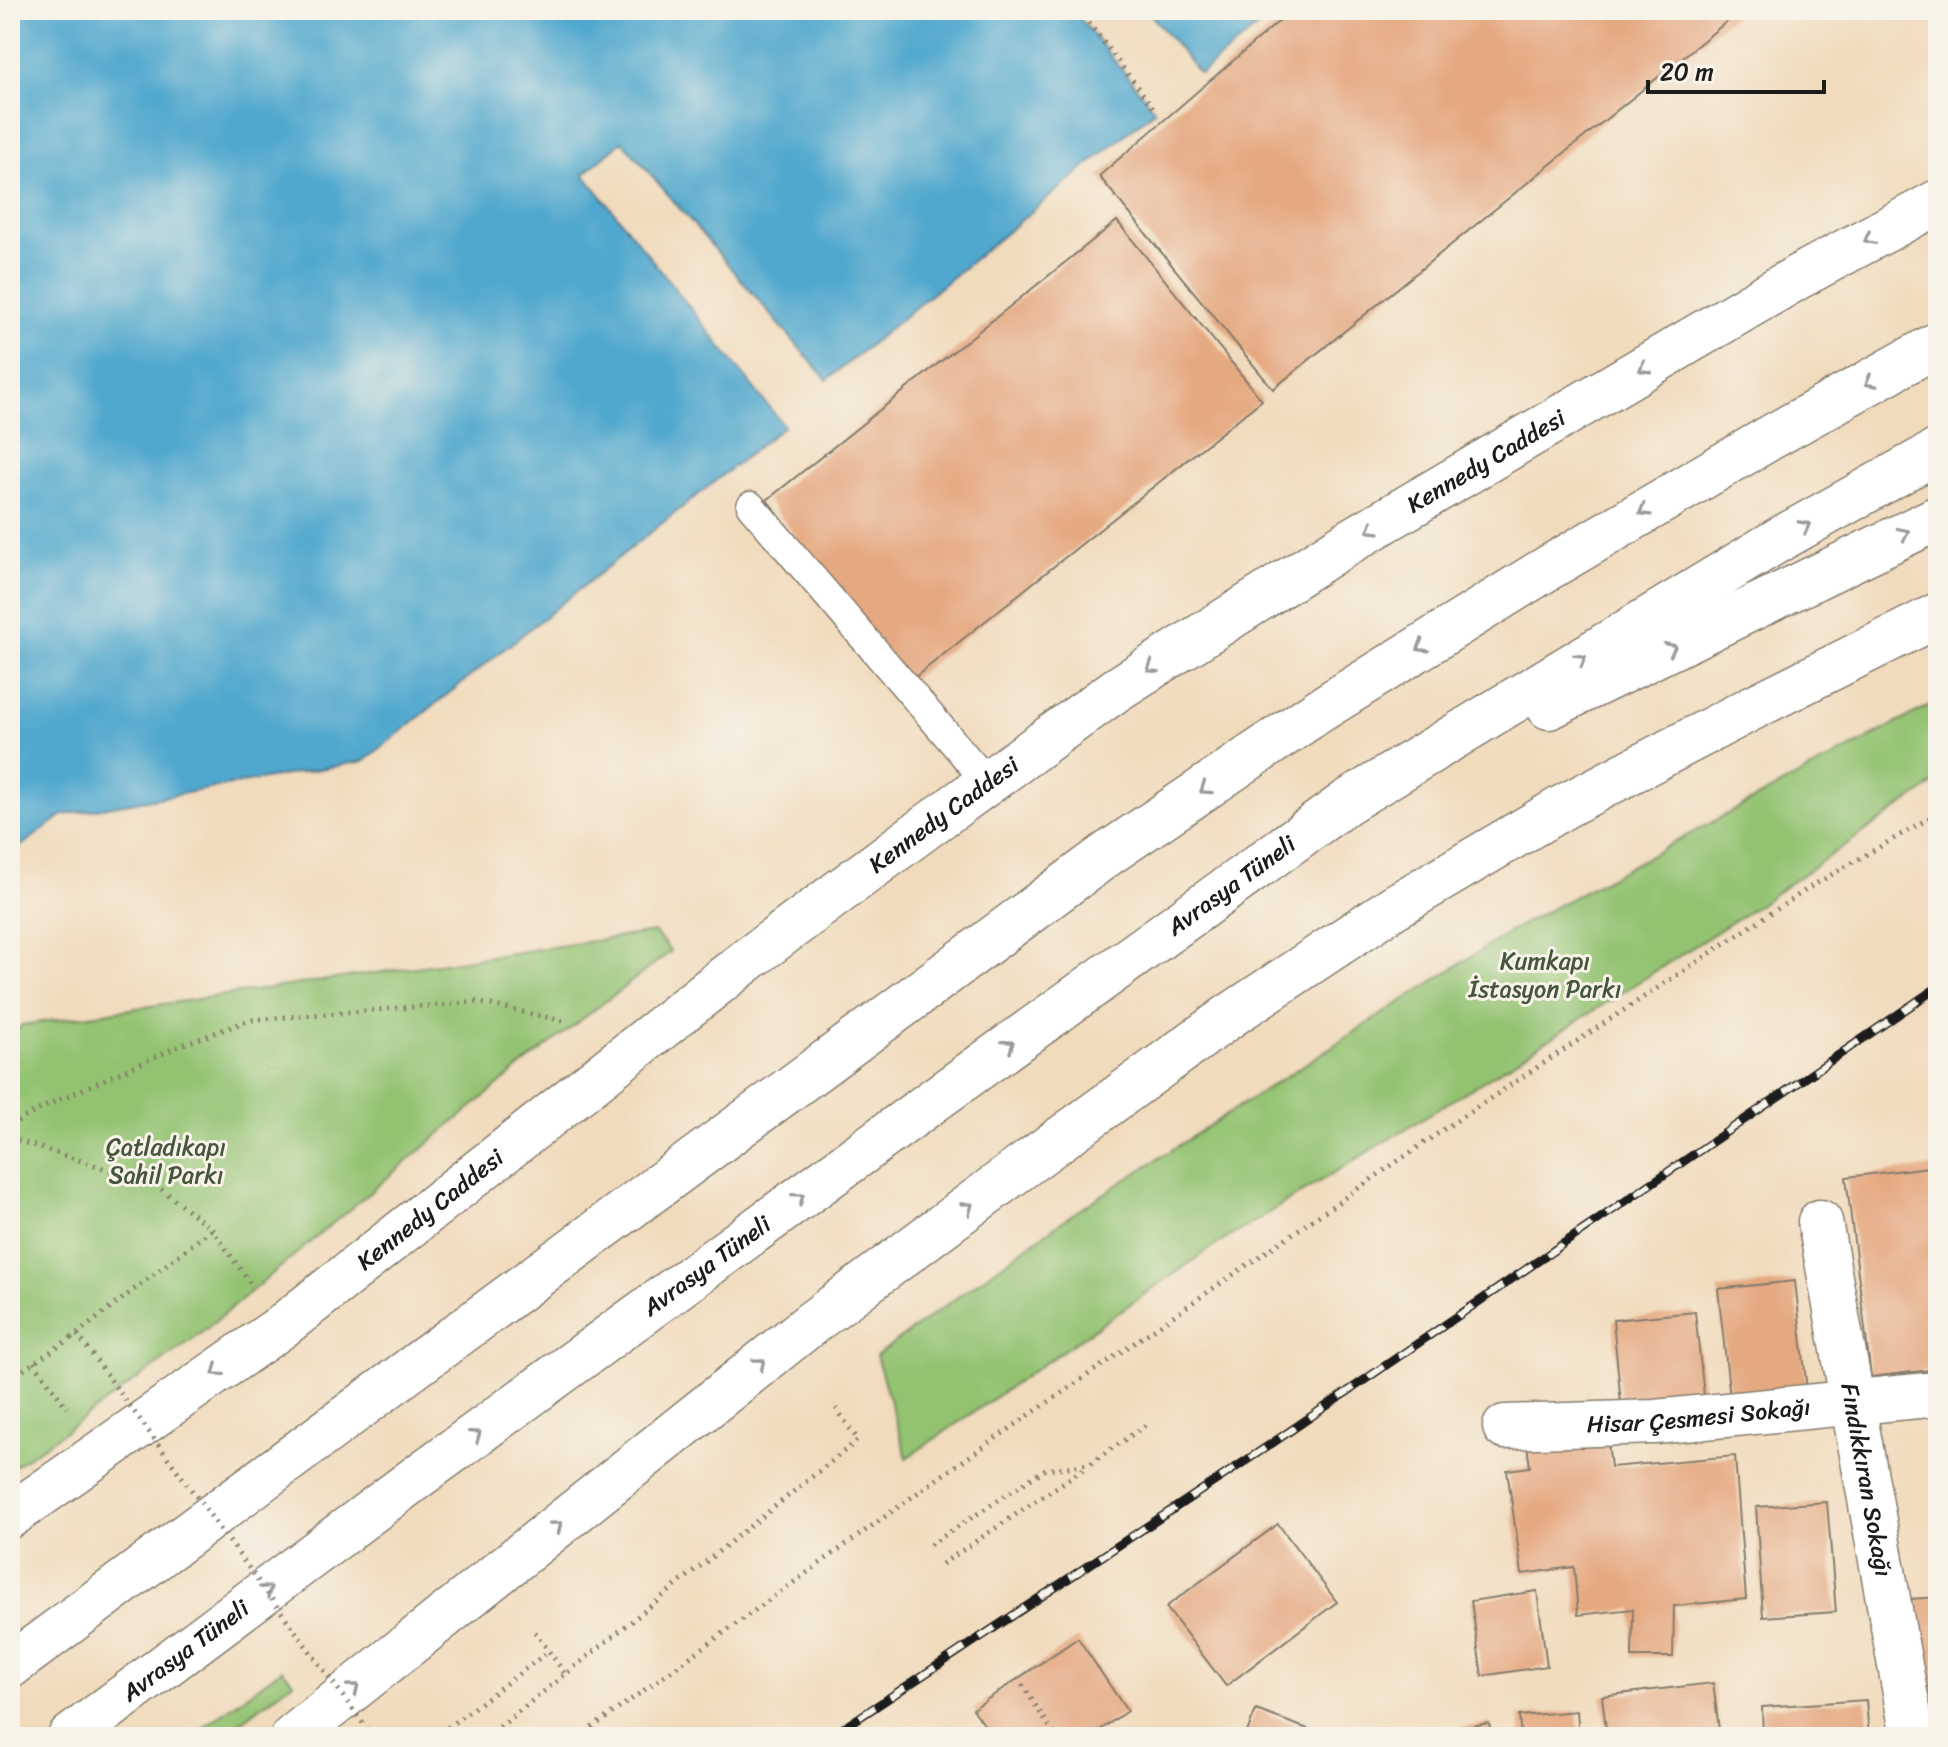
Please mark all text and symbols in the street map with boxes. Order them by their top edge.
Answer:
scale bar [1648,44,1824,94]
text: 20 m [1660,51,1714,93]
one-way arrow [1864,229,1878,245]
one-way arrow [1638,358,1653,374]
one-way arrow [1864,372,1879,388]
street label: Kennedy Caddesi [1398,397,1575,525]
one-way arrow [1638,501,1653,517]
one-way arrow [1366,519,1381,535]
one-way arrow [1796,520,1810,536]
one-way arrow [1896,527,1910,543]
one-way arrow [1416,637,1431,652]
one-way arrow [1662,642,1677,658]
one-way arrow [1572,653,1587,668]
one-way arrow [1146,658,1161,673]
street label: Kennedy Caddesi [859,744,1029,885]
one-way arrow [1199,779,1213,794]
street label: Avrasya Tüneli [1157,823,1306,948]
park label: Kumkapı İstasyon Parkı [1468,940,1621,1010]
one-way arrow [1000,1041,1015,1055]
park label: Çatladıkapı Sahil Parkı [106,1126,226,1196]
street label: Kennedy Caddesi [347,1137,514,1282]
one-way arrow [790,1194,805,1208]
one-way arrow [959,1202,973,1216]
street label: Avrasya Tüneli [632,1204,781,1328]
one-way arrow [751,1359,766,1373]
one-way arrow [211,1361,225,1376]
street label: Fındıkkıran Sokağı [1828,1380,1905,1580]
street label: Hisar Çesmesi Sokağı [1586,1386,1812,1445]
one-way arrow [467,1430,482,1444]
one-way arrow [548,1521,562,1536]
one-way arrow [258,1585,273,1599]
street label: Avrasya Tüneli [111,1588,260,1714]
one-way arrow [345,1684,360,1698]

